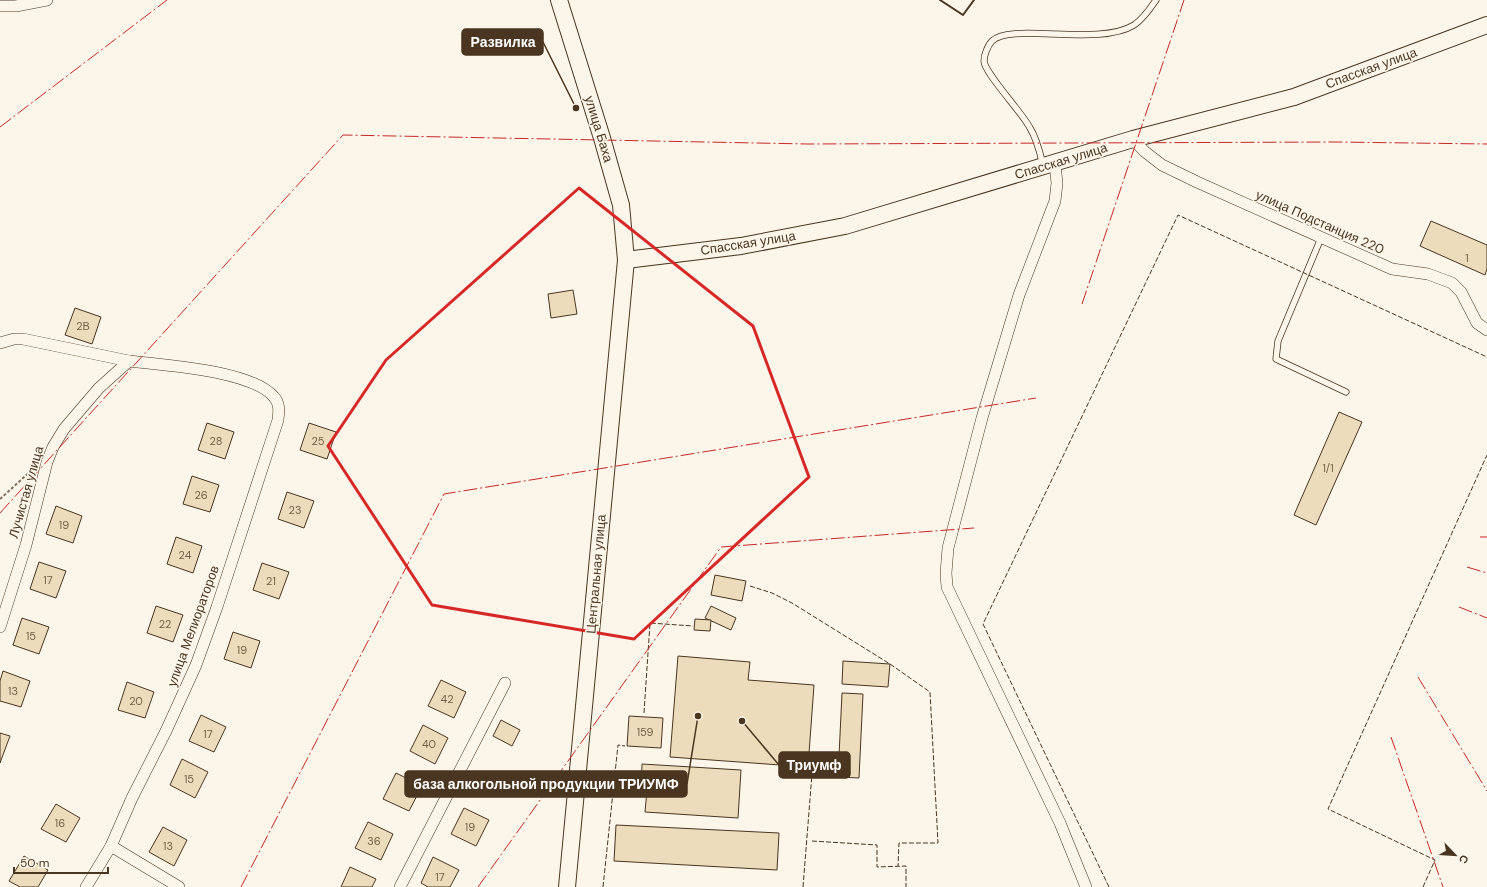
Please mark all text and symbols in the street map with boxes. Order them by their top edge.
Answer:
callout: Развилка [462,29,543,55]
text: Развилка [471,33,536,51]
street label: Спасская улица [1323,43,1420,92]
street label: улица Баха [581,94,617,165]
street label: Спасская улица [1013,139,1110,183]
street label: улица Подстанция 220 [1253,186,1387,258]
street label: Спасская улица [699,227,798,259]
house number: 1 [1465,251,1469,265]
house number: 2В [76,319,90,333]
house number: 28 [210,434,222,448]
house number: 25 [311,434,325,448]
street label: Лучистая улица [5,443,47,540]
house number: 1/1 [1322,461,1334,475]
house number: 26 [194,488,208,502]
house number: 23 [289,503,301,517]
street label: Центральная улица [582,513,610,634]
house number: 19 [59,518,69,532]
house number: 24 [179,548,192,562]
street label: улица Мелиораторов [163,563,223,689]
house number: 17 [43,573,53,587]
house number: 21 [266,574,276,588]
house number: 22 [159,617,171,631]
house number: 15 [26,629,36,643]
house number: 19 [237,643,247,657]
house number: 13 [8,684,18,698]
house number: 42 [440,692,454,706]
house number: 20 [129,694,143,708]
house number: 159 [637,725,653,739]
house number: 17 [203,727,213,741]
house number: 40 [422,737,436,751]
callout: Триумф [779,752,850,778]
text: Триумф [786,756,842,774]
callout: база алкогольной продукции ТРИУМФ [405,771,687,797]
house number: 15 [184,772,194,786]
text: база алкогольной продукции ТРИУМФ [413,775,679,793]
house number: 16 [55,816,65,830]
house number: 19 [465,820,475,834]
house number: 36 [367,834,381,848]
north arrow [1435,835,1475,875]
house number: 13 [163,839,173,853]
scale bar [14,849,108,875]
text: С [1456,853,1472,866]
text: 50 m [20,855,49,871]
house number: 17 [435,870,445,884]

